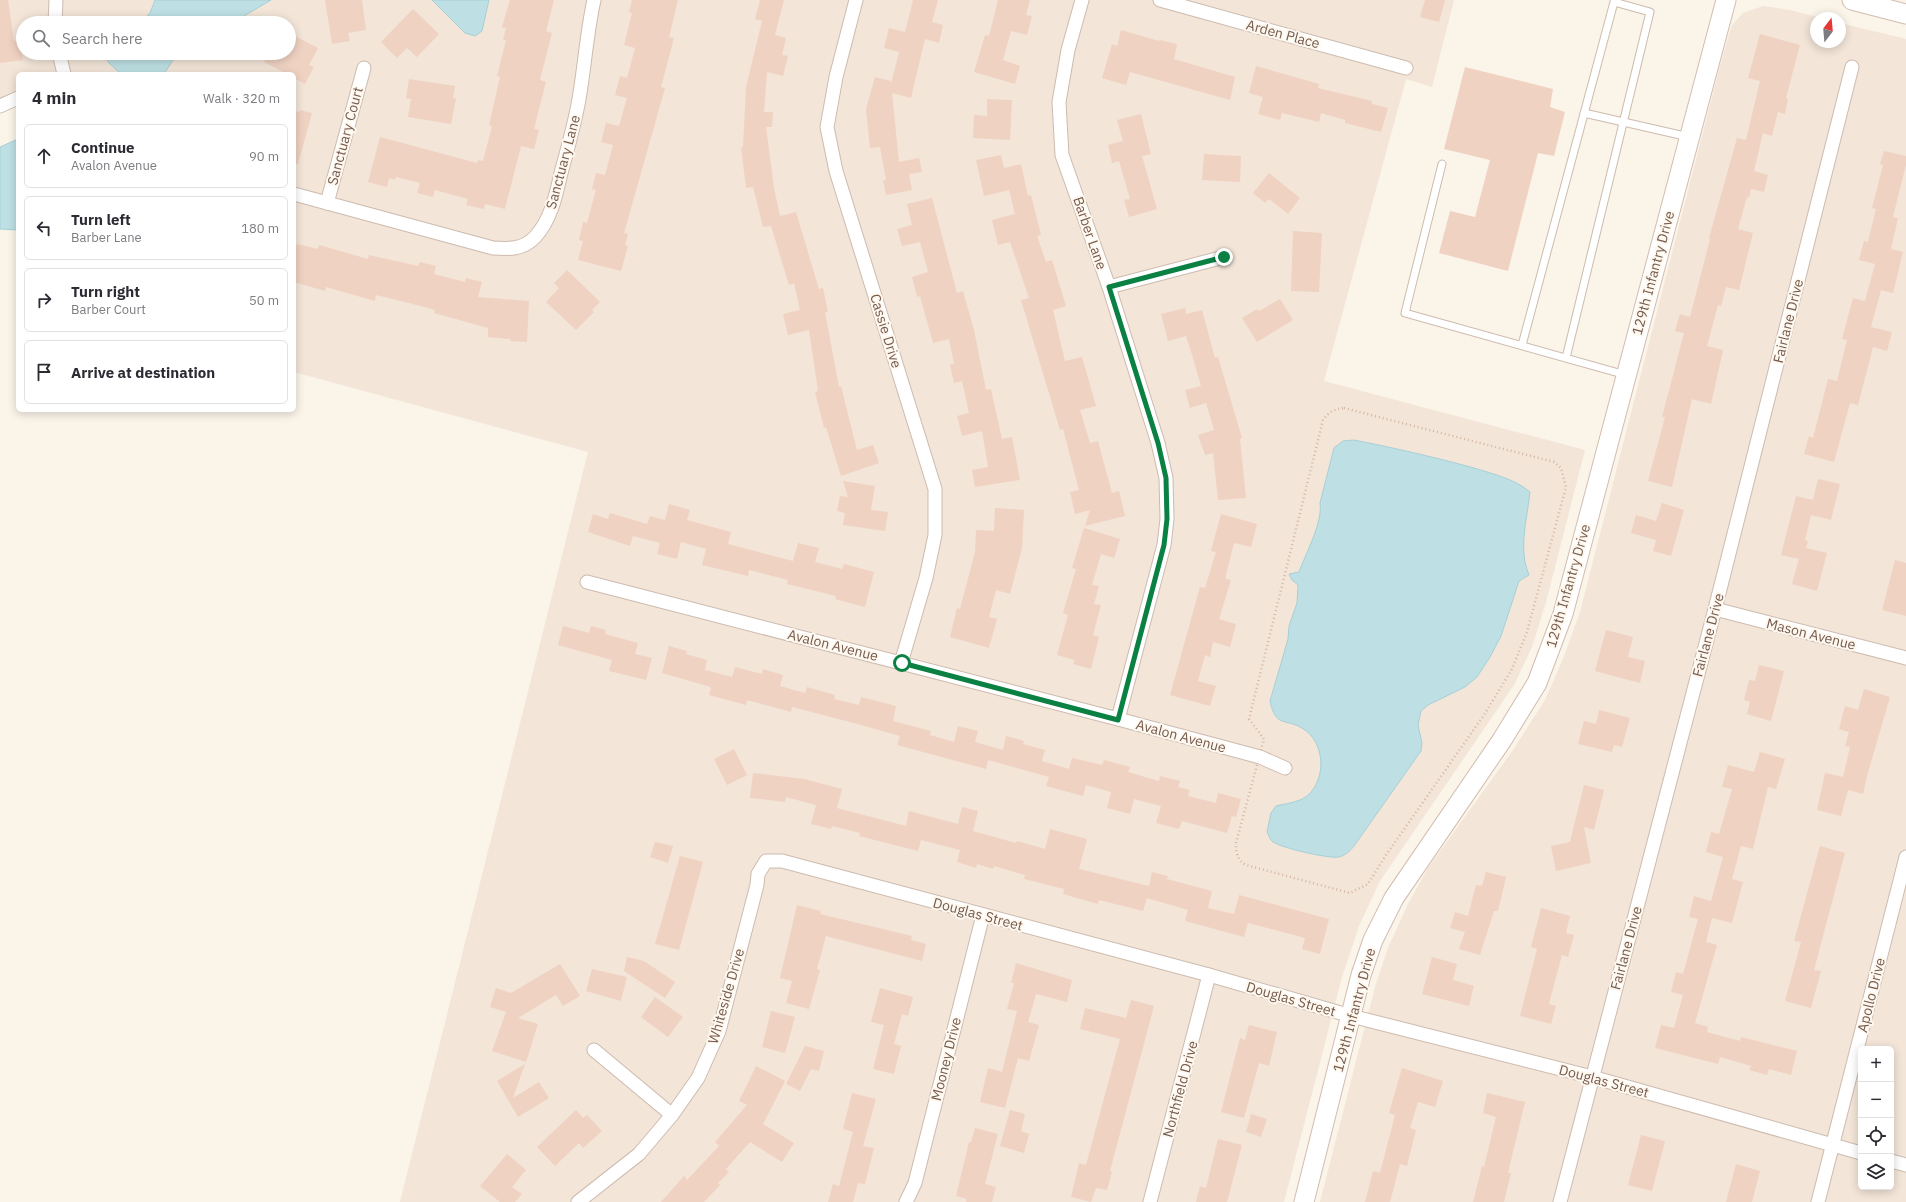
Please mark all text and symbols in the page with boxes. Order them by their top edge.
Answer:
north arrow [1810,12,1846,48]
search box [16,16,296,60]
street label: Arden Place [1244,16,1322,53]
icon: search [30,27,52,49]
text: Search here [62,29,142,48]
street label: Sanctuary Court [323,85,367,187]
text: 4 min [32,87,76,109]
text: Walk · 320 m [203,90,280,107]
street label: Sanctuary Lane [542,113,584,211]
text: Continue [71,138,135,157]
icon: ahead [33,145,55,167]
text: 90 m [249,148,279,165]
text: Avalon Avenue [71,157,157,174]
street label: Barber Lane [1069,194,1111,272]
street label: 129th Infantry Drive [1628,209,1678,337]
text: Turn left [71,210,131,229]
icon: left [33,217,55,239]
text: 180 m [241,220,279,237]
text: Barber Lane [71,229,142,246]
route end [1215,248,1233,266]
street label: Fairlane Drive [1769,277,1807,365]
text: Turn right [71,282,140,301]
icon: right [33,289,55,311]
text: 50 m [249,292,279,309]
street label: Cassie Drive [866,292,906,371]
text: Barber Court [71,301,146,318]
icon: arrive [33,361,55,383]
text: Arrive at destination [71,363,215,382]
street label: 129th Infantry Drive [1542,522,1594,650]
street label: Fairlane Drive [1688,591,1728,679]
street label: Mason Avenue [1764,614,1858,654]
street label: Avalon Avenue [786,625,880,665]
route start [893,654,911,672]
street label: Avalon Avenue [1134,715,1228,757]
street label: Douglas Street [931,893,1025,935]
street label: Fairlane Drive [1606,904,1646,992]
street label: Whiteside Drive [704,946,748,1046]
street label: 129th Infantry Drive [1329,946,1379,1074]
street label: Apollo Drive [1853,956,1889,1034]
street label: Douglas Street [1244,978,1338,1020]
street label: Mooney Drive [927,1015,965,1103]
street label: Northfield Drive [1158,1038,1202,1139]
map controls [1858,1046,1894,1190]
button: + [1858,1046,1894,1082]
street label: Douglas Street [1557,1060,1651,1102]
button: − [1858,1082,1894,1118]
button: locate [1858,1118,1894,1154]
button: layers [1858,1154,1894,1190]

